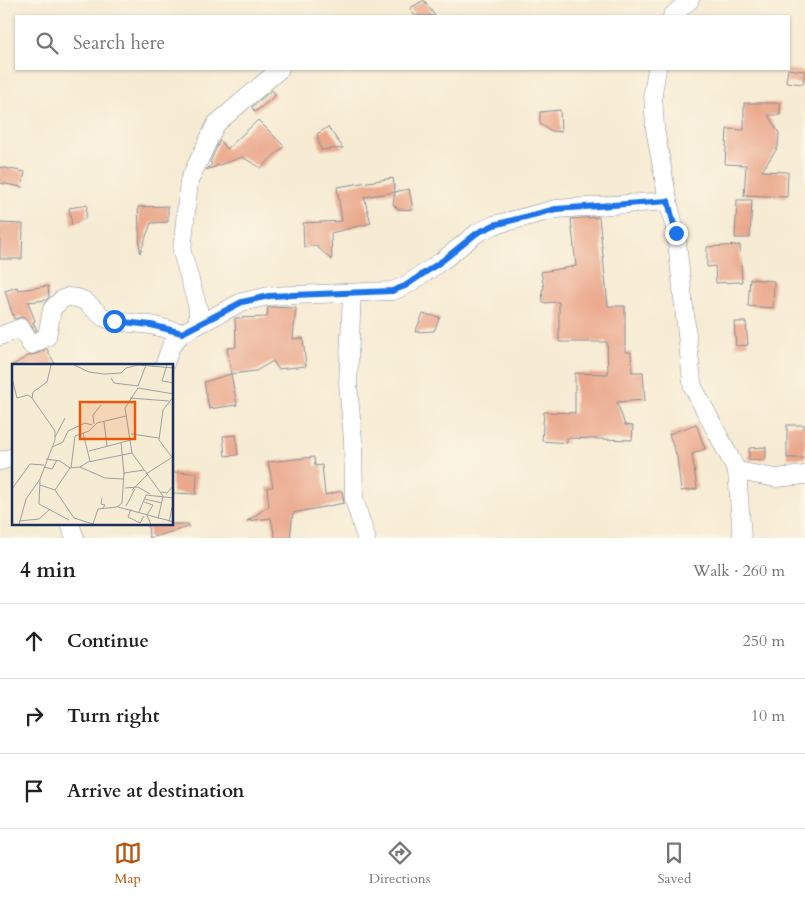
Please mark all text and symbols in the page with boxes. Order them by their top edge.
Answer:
search box [15,15,790,70]
icon: search [33,29,61,57]
text: Search here [73,30,165,56]
route end [665,222,688,245]
route start [103,310,126,333]
inset map [12,364,174,526]
text: 4 min [20,556,76,585]
text: Walk · 260 m [693,560,785,582]
icon: ahead [20,627,48,655]
text: Continue [67,628,149,654]
text: 250 m [743,630,785,652]
icon: right [20,702,48,730]
text: Turn right [67,703,159,729]
text: 10 m [751,705,785,727]
icon: arrive [20,777,48,805]
text: Arrive at destination [67,778,244,804]
tab: Map [114,839,142,888]
tab: Directions [369,839,430,888]
tab: Saved [657,839,691,888]

